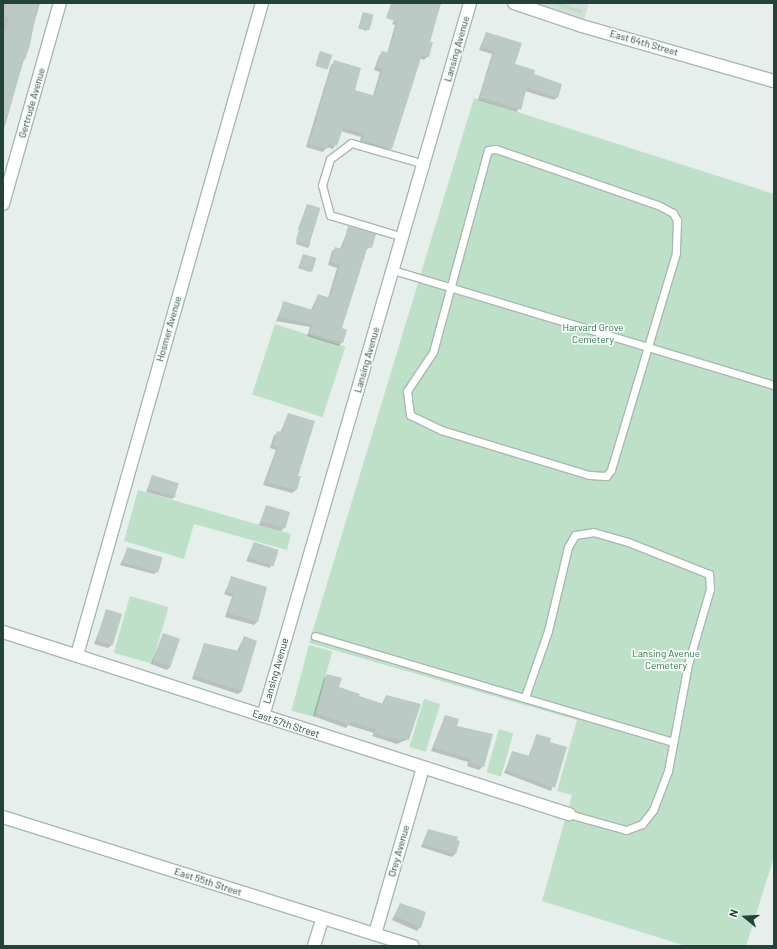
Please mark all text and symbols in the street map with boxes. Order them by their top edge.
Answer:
street label: Lansing Avenue [442,15,472,83]
street label: East 64th Street [608,28,680,58]
street label: Gertrude Avenue [16,67,48,139]
street label: Hosmer Avenue [154,295,184,363]
park label: Harvard Grove Cemetery [562,321,624,344]
street label: Lansing Avenue [352,326,382,394]
street label: Lansing Avenue [261,637,291,705]
park label: Lansing Avenue Cemetery [632,647,700,670]
street label: East 57th Street [251,708,321,740]
street label: Orey Avenue [386,824,412,878]
street label: East 55th Street [173,865,243,899]
north arrow [725,897,765,937]
text: N [726,908,740,919]

